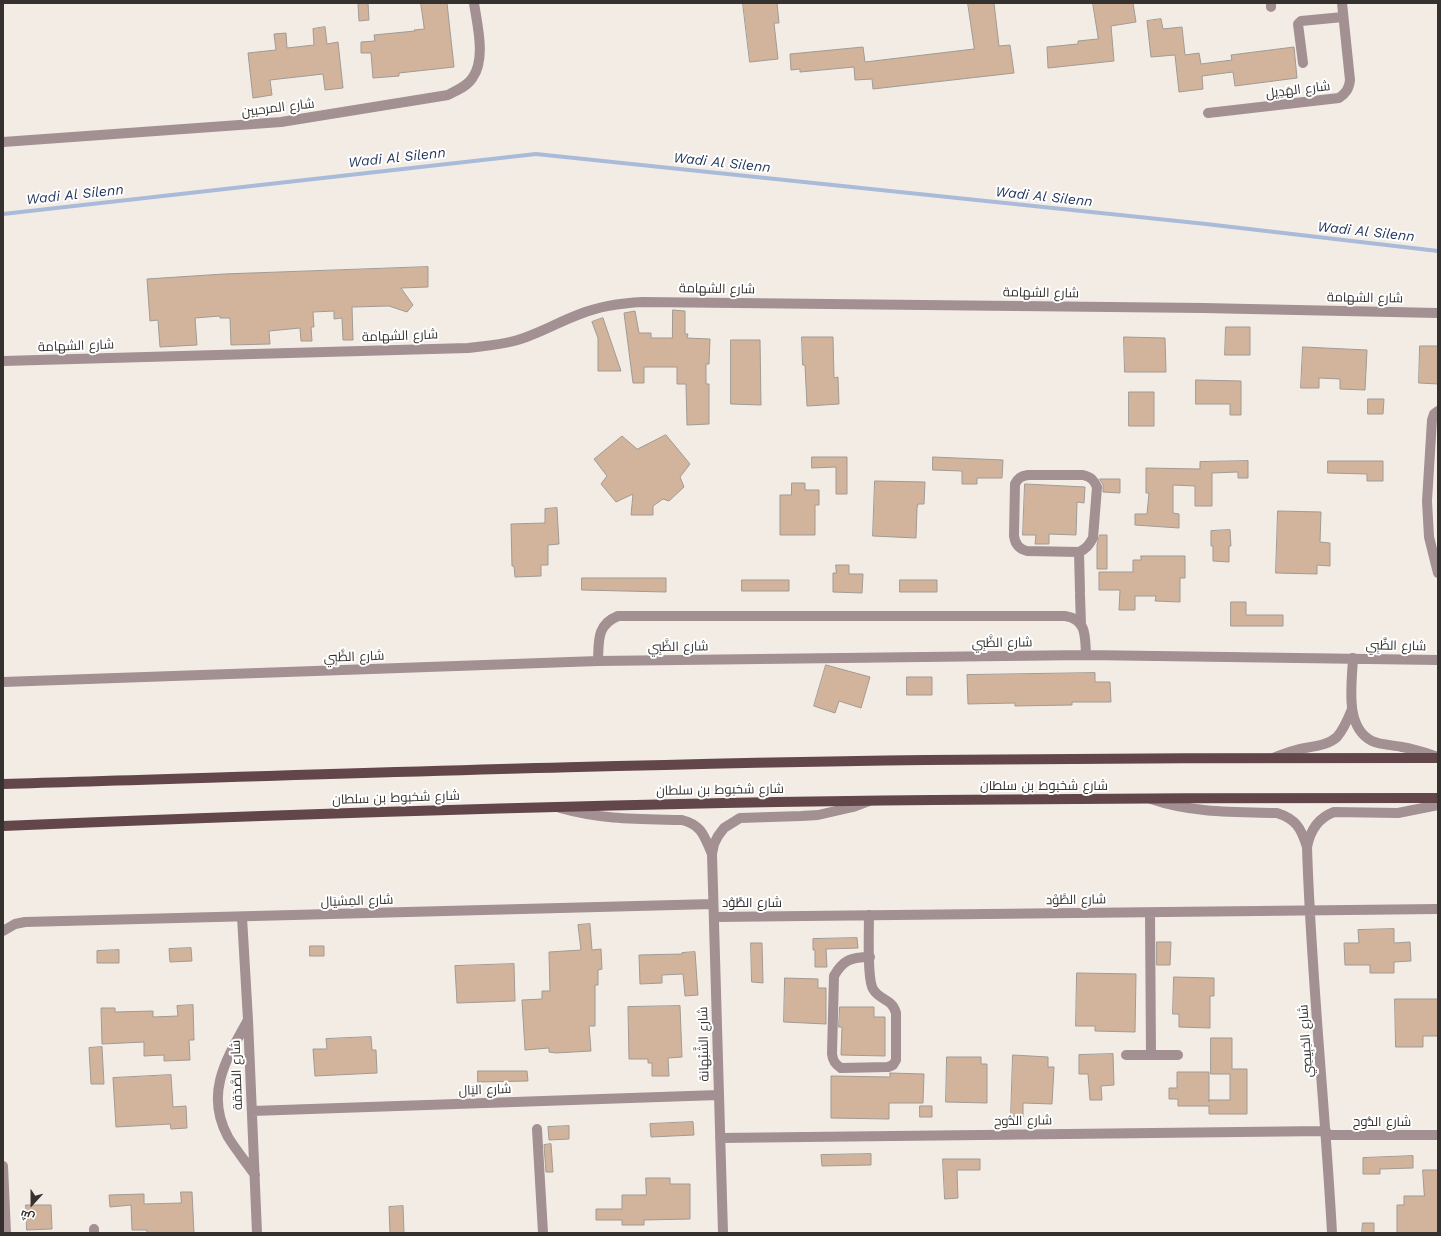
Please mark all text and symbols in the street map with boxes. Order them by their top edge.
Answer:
street label: شارع الهَدِيل [1265,78,1331,102]
street label: شارع المرحبين [241,96,315,120]
water label: Wadi Al Silenn [348,145,446,171]
water label: Wadi Al Silenn [673,150,771,176]
water label: Wadi Al Silenn [26,182,124,208]
water label: Wadi Al Silenn [995,184,1093,210]
water label: Wadi Al Silenn [1317,219,1415,245]
street label: شارع الشهامة [679,281,755,297]
street label: شارع الشهامة [1003,285,1079,301]
street label: شارع الشهامة [1327,290,1403,306]
street label: شارع الشهامة [362,327,438,345]
street label: شارع الشهامة [38,337,114,355]
street label: شارع الظَّبِي [971,635,1033,651]
street label: شارع الظَّبِي [1365,638,1427,654]
street label: شارع الظَّبِي [647,639,709,655]
street label: شارع الظَّبِي [323,648,385,666]
street label: شارع شخبوط بن سلطان [980,778,1108,794]
street label: شارع شخبوط بن سلطان [656,781,784,799]
street label: شارع شخبوط بن سلطان [332,788,460,808]
street label: شارع المِسْيَال [320,892,394,910]
street label: شارع الطَّوْد [1046,892,1106,908]
street label: شارع الطَّوْد [722,895,782,911]
street label: شارع الخِبِيصِي [1296,1004,1316,1078]
street label: شارع الشَّبْهانة [696,1006,712,1082]
street label: شارع الصَّدَقة [228,1040,246,1110]
street label: شارع اليَال [458,1081,512,1099]
street label: شارع الدُّوح [994,1113,1052,1129]
street label: شارع الدُّوح [1353,1114,1411,1130]
north arrow [12,1184,52,1224]
text: ش [19,1207,36,1224]

